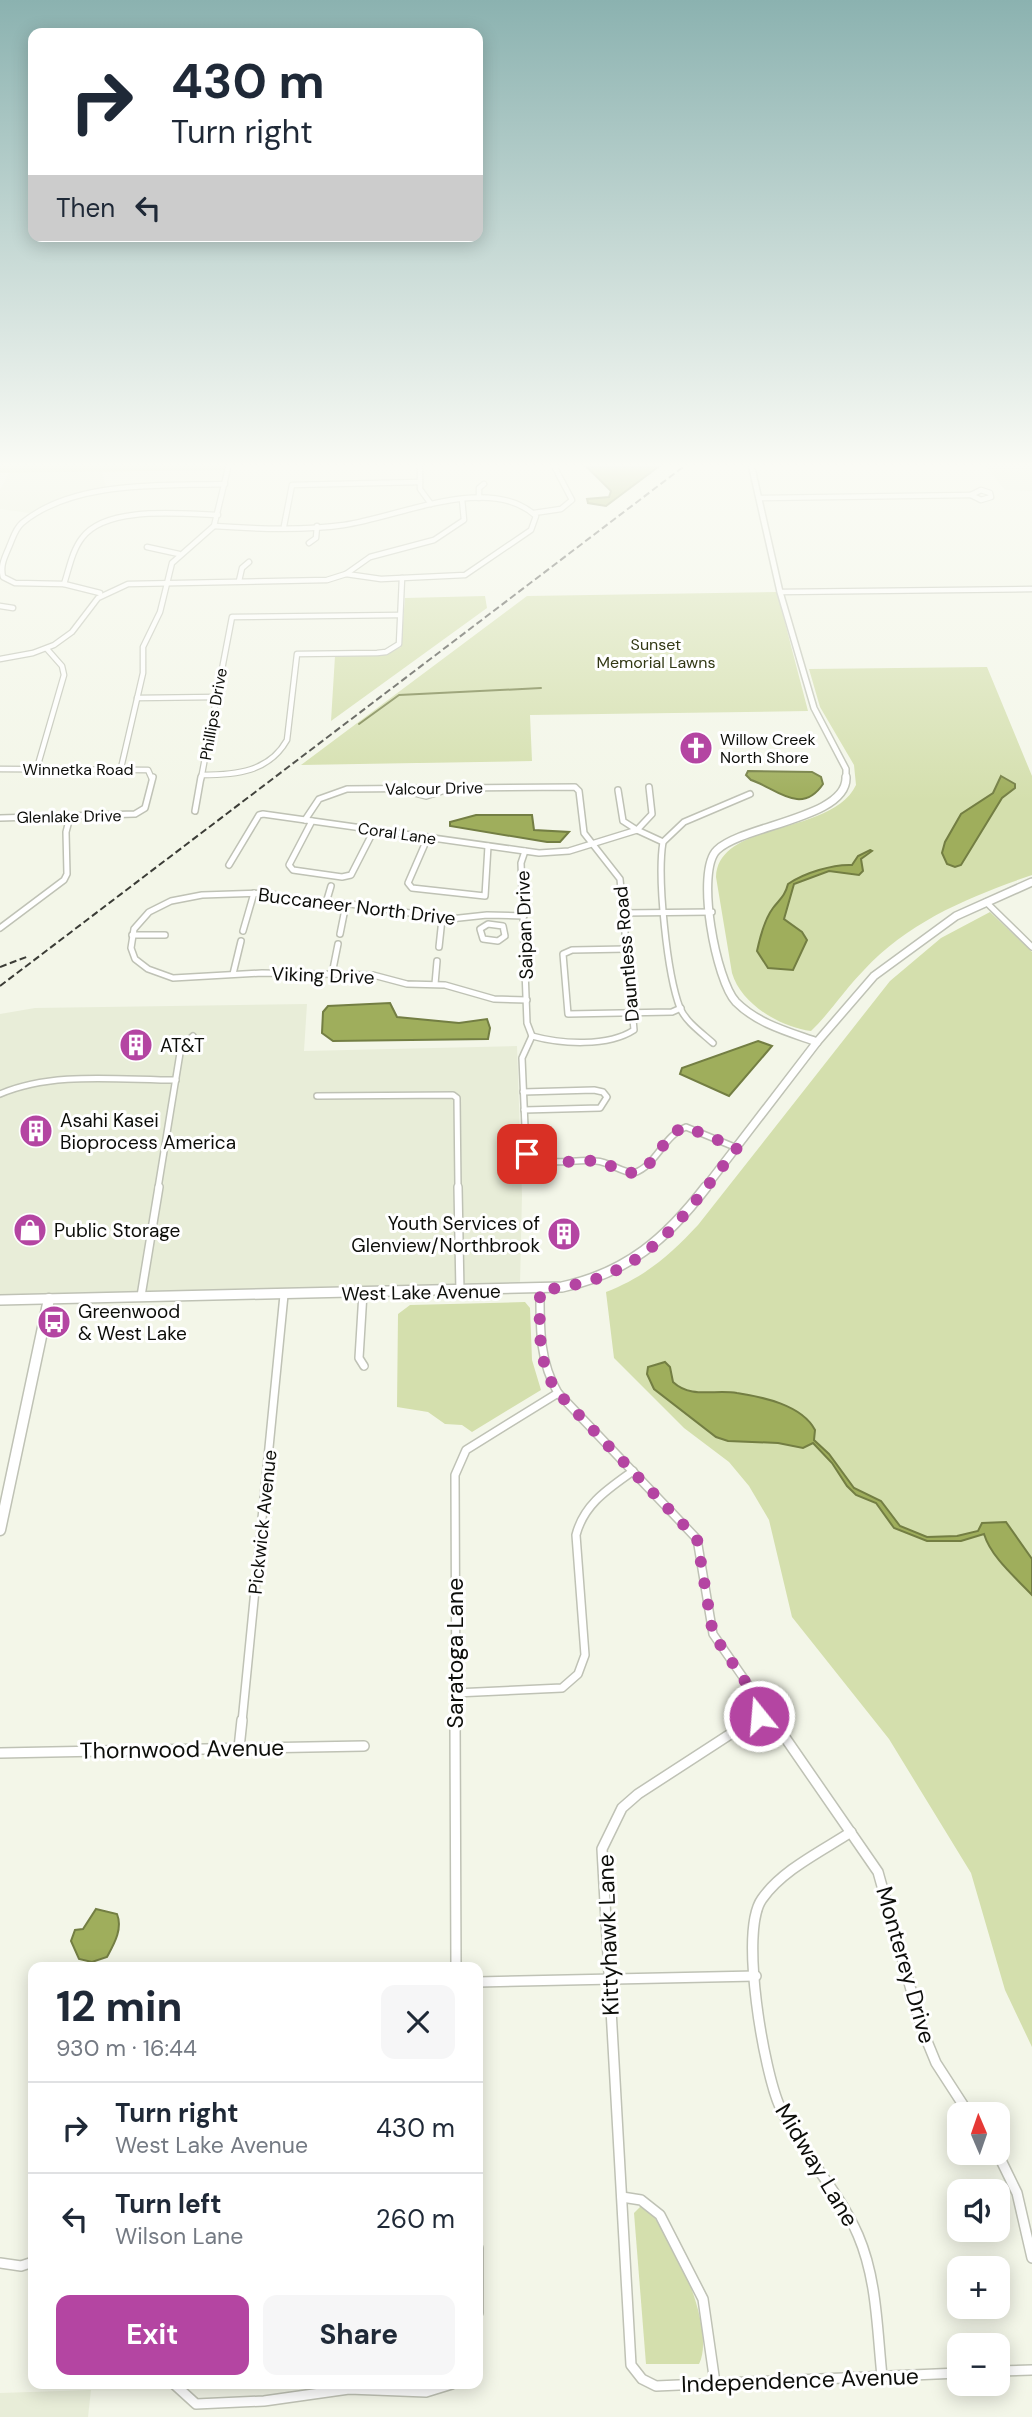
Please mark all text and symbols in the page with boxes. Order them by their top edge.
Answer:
text: 430 m [171,49,325,113]
icon: right [56,56,147,147]
text: Turn right [171,111,313,153]
icon: left [129,189,167,227]
text: Then [56,191,115,225]
park label: Sunset Memorial Lawns [597,634,715,673]
street label: Phillips Drive [195,666,232,762]
church icon: Willow Creek North Shore [677,729,715,767]
place label: Willow Creek North Shore [720,729,815,768]
street label: Winnetka Road [23,759,134,780]
street label: Valcour Drive [385,777,483,800]
street label: Glenlake Drive [16,805,122,828]
street label: Coral Lane [356,818,437,849]
street label: Saipan Drive [510,870,539,980]
street label: Buccaneer North Drive [257,882,457,931]
street label: Dauntless Road [608,885,645,1023]
street label: Viking Drive [271,961,375,990]
building icon: AT&T [117,1026,155,1064]
place label: AT&T [160,1033,205,1058]
place label: Asahi Kasei Bioprocess America [60,1108,236,1155]
building icon: Asahi Kasei Bioprocess America [17,1112,55,1150]
pin [497,1124,557,1184]
icon: arrive [508,1135,546,1173]
shop icon: Public Storage [11,1211,49,1249]
place label: Youth Services of Glenview/Northbrook [351,1211,540,1258]
building icon: Youth Services of Glenview/Northbrook [545,1215,583,1253]
place label: Public Storage [54,1218,180,1243]
street label: West Lake Avenue [341,1279,501,1306]
place label: Greenwood & West Lake [78,1299,187,1346]
bus stop icon: Greenwood & West Lake [35,1303,73,1341]
street label: Pickwick Avenue [242,1449,283,1596]
street label: Saratoga Lane [440,1578,470,1728]
position arrow [722,1679,796,1753]
street label: Thornwood Avenue [79,1732,285,1766]
street label: Kittyhawk Lane [590,1854,626,2016]
street label: Monterey Drive [869,1883,943,2047]
text: 12 min [56,1979,182,2034]
button: close [381,1985,455,2059]
text: 930 m · 16:44 [56,2033,197,2063]
text: Turn right [115,2096,239,2130]
street label: Midway Lane [769,2098,865,2232]
north arrow [947,2102,1010,2165]
map controls [947,2102,1010,2396]
icon: right [56,2109,94,2147]
text: 430 m [376,2111,455,2145]
text: West Lake Avenue [115,2130,308,2160]
button: sound [947,2179,1010,2242]
text: Turn left [115,2187,222,2221]
icon: left [56,2200,94,2238]
text: 260 m [376,2202,455,2236]
text: Wilson Lane [115,2221,243,2251]
button: + [947,2256,1010,2319]
button: Exit [56,2295,249,2375]
button: Share [263,2295,455,2375]
button: − [947,2333,1010,2396]
street label: Independence Avenue [681,2361,919,2399]

